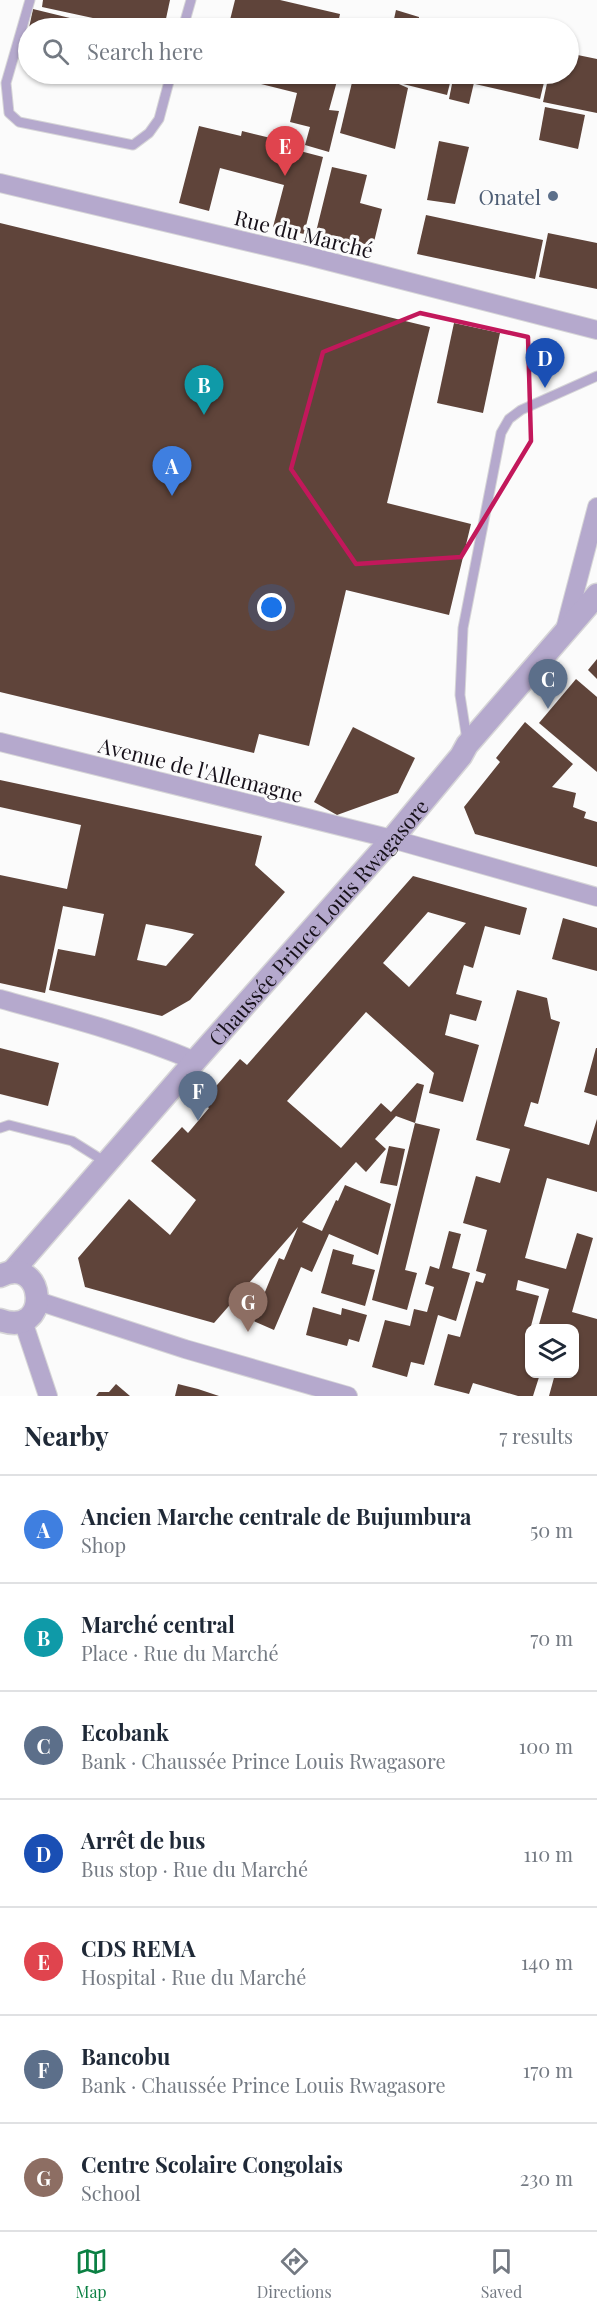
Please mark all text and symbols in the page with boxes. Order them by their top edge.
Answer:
search box [18,18,579,84]
icon: search [39,35,72,68]
text: Search here [87,36,203,66]
pin: E [266,126,304,176]
place label: Onatel [478,182,541,210]
marker: Onatel [546,189,560,203]
street label: Rue du Marché [232,202,376,264]
pin: D [526,338,564,388]
pin: B [184,366,224,415]
pin: A [152,446,192,496]
your location [257,593,286,622]
pin: C [528,660,568,709]
street label: Avenue de l'Allemagne [95,730,306,808]
street label: Chaussée Prince Louis Rwagasore [202,793,434,1051]
pin: F [178,1072,218,1121]
pin: G [228,1282,268,1332]
map controls [525,1324,579,1378]
button: layers [525,1324,579,1378]
text: Nearby [24,1418,109,1453]
text: 7 results [499,1422,573,1449]
text: Ancien Marche centrale de Bujumbura [81,1501,472,1531]
text: A [37,1516,50,1543]
text: 50 m [530,1516,573,1543]
text: Shop [81,1531,126,1558]
text: Marché central [81,1609,235,1639]
text: B [37,1624,50,1651]
text: 70 m [530,1624,573,1651]
text: Place · Rue du Marché [81,1639,279,1666]
text: Ecobank [81,1717,169,1747]
text: C [36,1732,51,1759]
text: 100 m [519,1732,573,1759]
text: Bank · Chaussée Prince Louis Rwagasore [81,1747,446,1774]
text: Arrêt de bus [81,1825,205,1855]
text: D [36,1840,51,1867]
text: 110 m [523,1840,573,1867]
text: Bus stop · Rue du Marché [81,1855,308,1882]
text: CDS REMA [81,1933,196,1963]
text: E [37,1948,50,1975]
text: 140 m [521,1948,573,1975]
text: Hospital · Rue du Marché [81,1963,306,1990]
text: Bancobu [81,2041,170,2071]
text: F [38,2056,49,2083]
text: 170 m [523,2056,573,2083]
text: Bank · Chaussée Prince Louis Rwagasore [81,2071,446,2098]
text: Centre Scolaire Congolais [81,2149,343,2179]
text: G [36,2164,51,2191]
text: 230 m [520,2164,573,2191]
text: School [81,2179,141,2206]
tab: Map [75,2245,108,2302]
tab: Directions [257,2245,332,2302]
tab: Saved [481,2245,522,2302]

